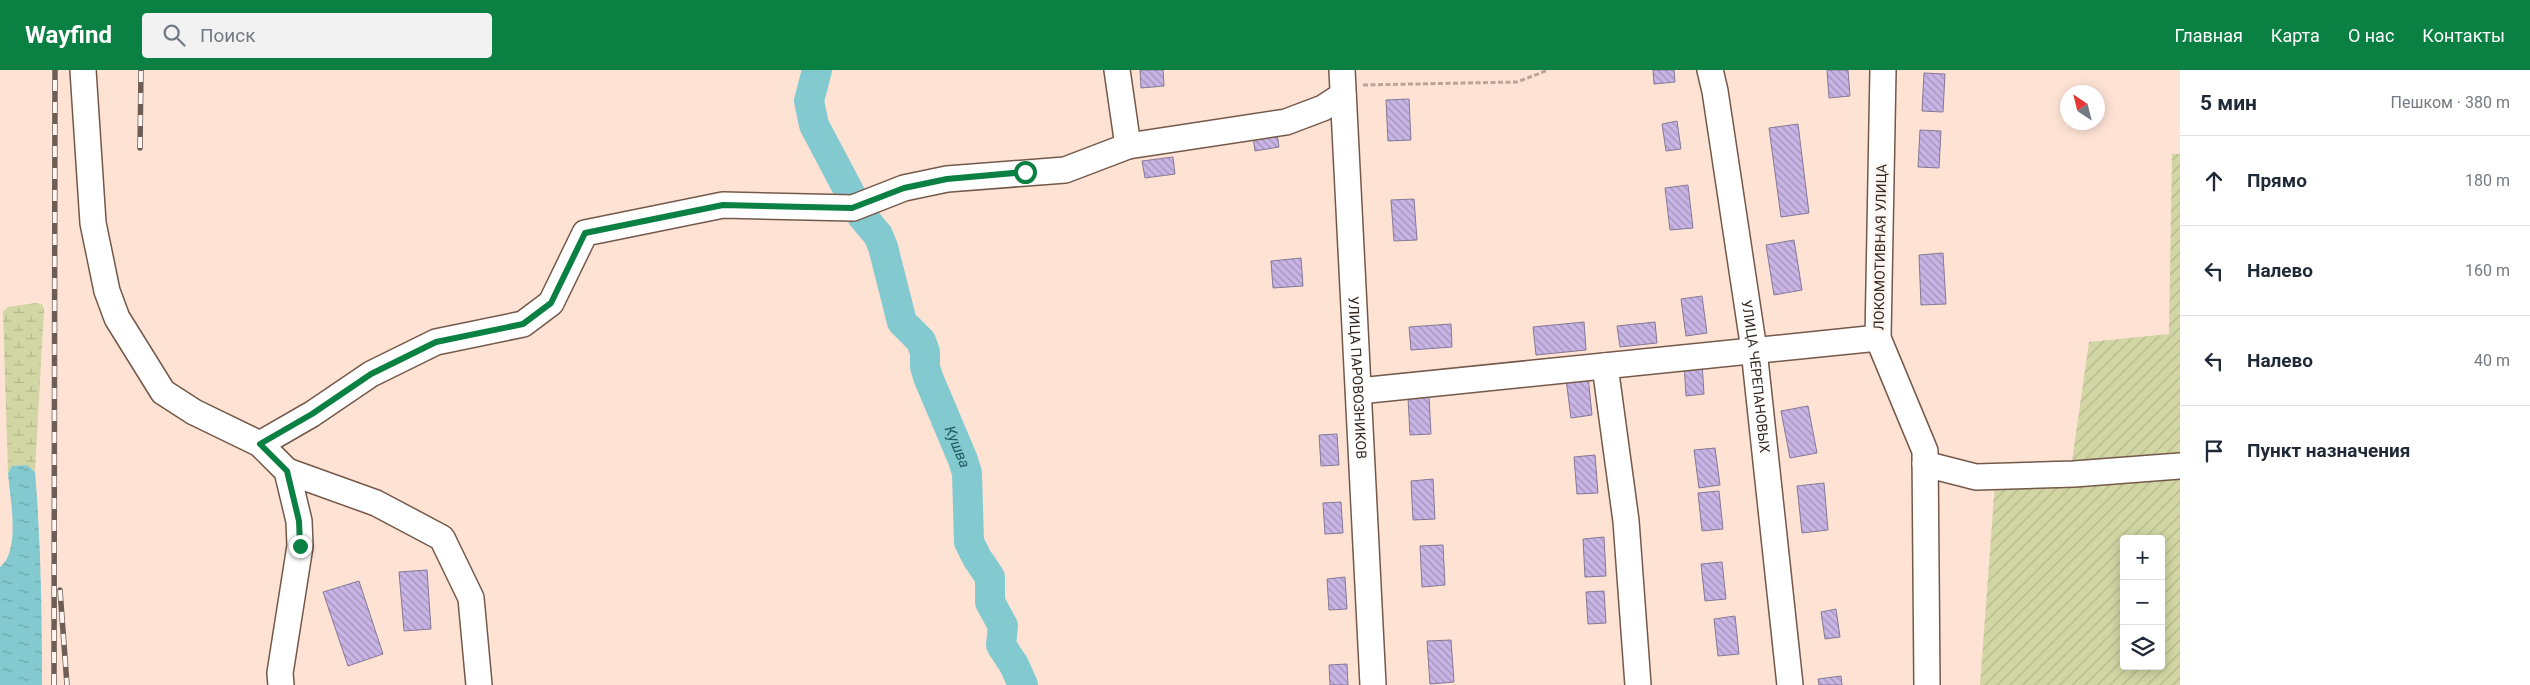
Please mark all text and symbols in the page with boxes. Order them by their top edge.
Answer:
search box [142,13,492,58]
text: Wayfind [25,21,112,49]
icon: search [160,21,188,49]
text: Поиск [200,24,256,47]
text: Главная [2174,25,2243,46]
text: Карта [2271,25,2320,46]
text: О нас [2348,25,2394,46]
text: Контакты [2422,25,2505,46]
north arrow [2060,85,2105,130]
text: 5 мин [2200,91,2257,115]
text: Пешком · 380 m [2391,93,2510,112]
route start [1014,161,1037,184]
street label: ЛОКОМОТИВНАЯ УЛИЦА [1871,164,1889,330]
icon: ahead [2200,167,2228,195]
text: Прямо [2247,169,2307,192]
text: 180 m [2465,171,2510,190]
icon: left [2200,257,2228,285]
text: Налево [2247,259,2313,282]
text: 160 m [2465,261,2510,280]
street label: УЛИЦА ПАРОВОЗНИКОВ [1345,296,1370,459]
street label: УЛИЦА ЧЕРЕПАНОВЫХ [1739,299,1773,454]
icon: left [2200,347,2228,375]
text: Налево [2247,349,2313,372]
text: 40 m [2474,351,2510,370]
water label: Кушва [941,423,974,470]
icon: arrive [2200,437,2228,465]
text: Пункт назначения [2247,439,2410,462]
route end [289,535,312,558]
map controls [2120,535,2165,670]
button: + [2120,535,2165,580]
button: − [2120,580,2165,625]
button: layers [2120,625,2165,670]

